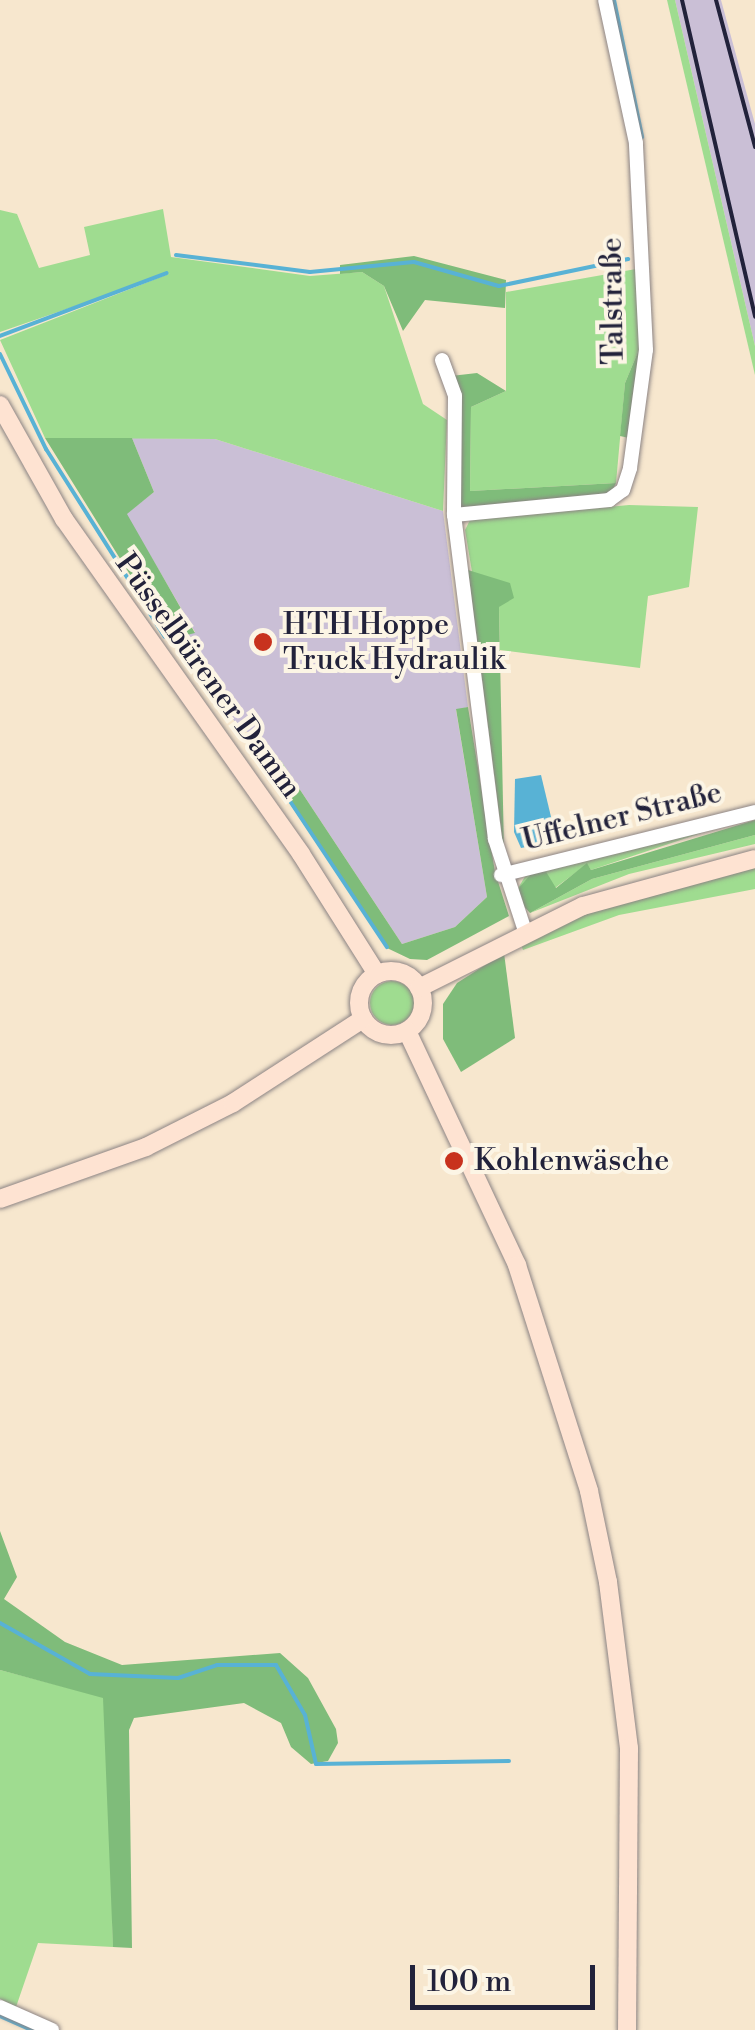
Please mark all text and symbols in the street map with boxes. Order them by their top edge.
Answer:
street label: Talstraße [594,237,632,365]
street label: Püsselbürener Damm [107,547,309,805]
place label: HTH Hoppe Truck Hydraulik [283,607,505,678]
marker: HTH Hoppe Truck Hydraulik [252,631,274,653]
street label: Uffelner Straße [519,775,725,859]
place label: Kohlenwäsche [474,1143,669,1179]
marker: Kohlenwäsche [443,1150,465,1172]
scale bar [415,1945,600,2007]
text: 100 m [427,1963,511,2001]

